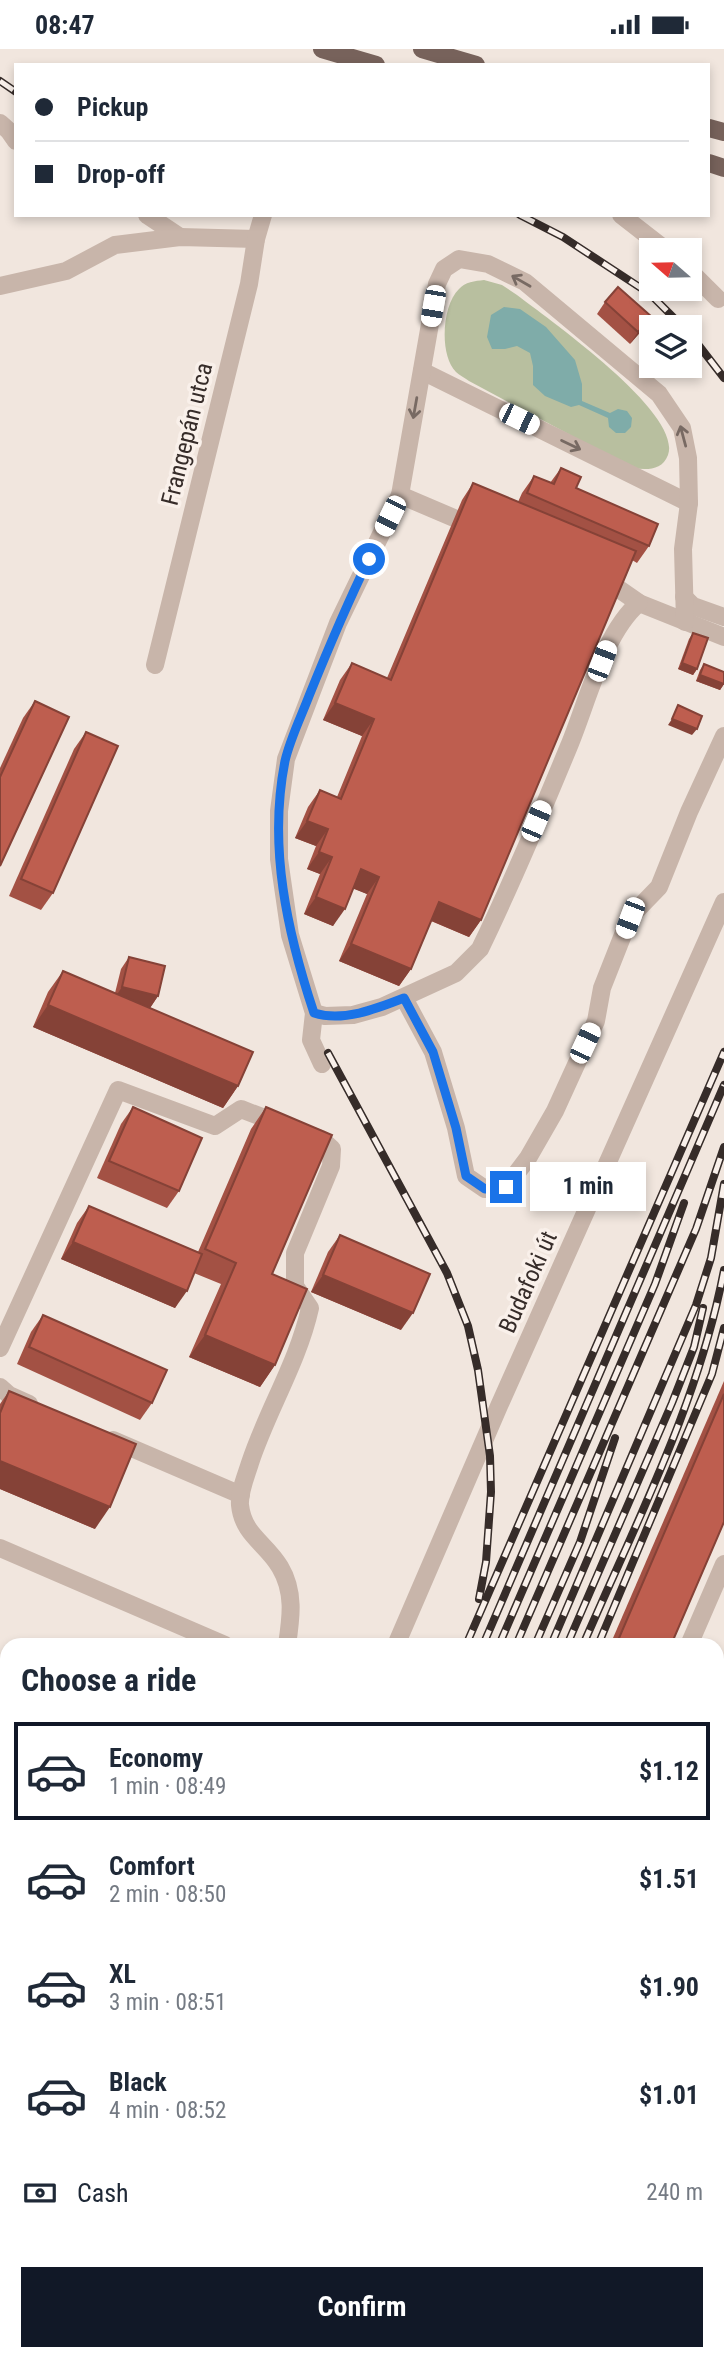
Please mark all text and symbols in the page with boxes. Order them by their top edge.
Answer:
text: 08:47 [35,10,95,40]
text: Pickup [77,92,148,122]
text: Drop-off [77,159,165,189]
north arrow [639,238,702,301]
map controls [639,238,702,378]
one-way arrow [511,274,532,287]
car [420,283,447,329]
button: layers [639,315,702,378]
street label: Frangepán utca [156,360,218,508]
one-way arrow [408,396,422,419]
car [496,400,543,438]
one-way arrow [675,425,688,447]
one-way arrow [560,439,581,452]
car [372,493,409,539]
route start [353,543,385,575]
car [585,638,620,684]
car [519,798,554,844]
car [613,895,648,941]
car [567,1020,604,1066]
callout: 1 min [530,1163,646,1211]
route end [490,1171,522,1203]
text: 1 min [562,1173,614,1200]
street label: Budafoki út [493,1227,563,1337]
text: Choose a ride [21,1661,196,1699]
icon: car [25,1740,88,1803]
text: Economy [109,1743,203,1773]
text: $1.12 [639,1756,699,1786]
text: 1 min · 08:49 [109,1773,226,1800]
icon: car [25,1848,88,1911]
text: Comfort [109,1851,195,1881]
text: $1.51 [639,1864,699,1894]
text: 2 min · 08:50 [109,1881,226,1908]
icon: car [25,1956,88,2019]
text: XL [109,1959,136,1989]
text: $1.90 [639,1972,699,2002]
text: 3 min · 08:51 [109,1989,226,2016]
icon: car [25,2064,88,2127]
text: Black [109,2067,167,2097]
text: $1.01 [639,2080,699,2110]
text: 4 min · 08:52 [109,2097,226,2124]
icon: cash [21,2174,59,2212]
text: Cash [77,2178,129,2208]
text: 240 m [646,2179,703,2206]
button: Confirm [21,2267,703,2347]

